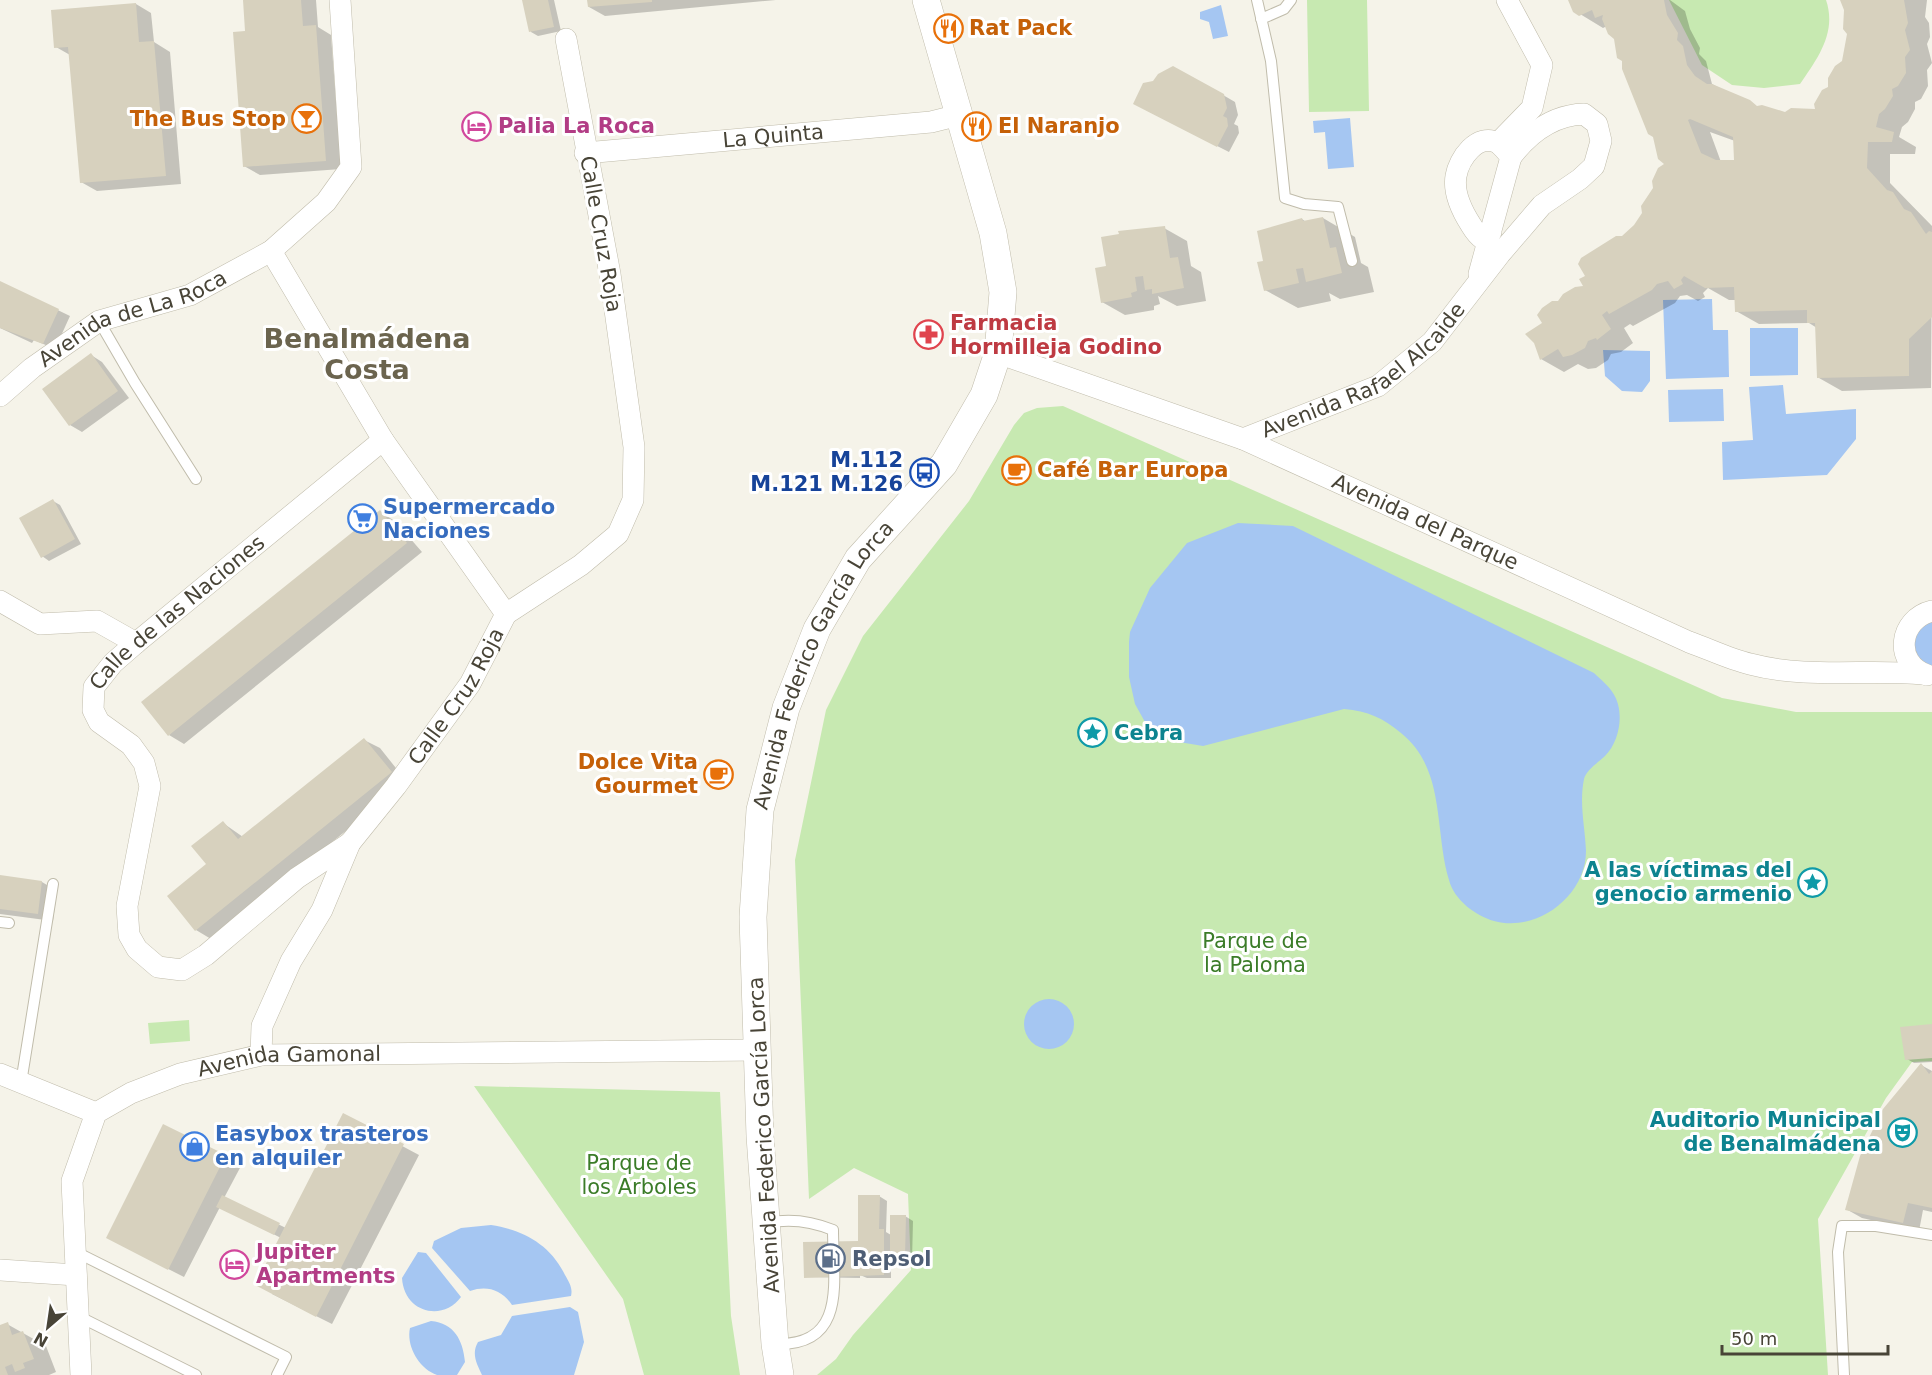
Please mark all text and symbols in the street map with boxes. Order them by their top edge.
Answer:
restaurant icon: Rat Pack [932,12,964,44]
place label: Rat Pack [969,16,1073,40]
bar icon: The Bus Stop [291,103,323,135]
place label: The Bus Stop [130,107,286,131]
hotel icon: Palia La Roca [461,110,493,142]
restaurant icon: El Naranjo [961,110,993,142]
place label: Palia La Roca [498,114,655,138]
place label: El Naranjo [998,114,1120,138]
street label: La Quinta [722,120,825,153]
street label: Calle Cruz Roja [575,154,627,314]
street label: Avenida de La Roca [34,265,231,372]
street label: Avenida Rafael Alcaide [1258,298,1470,443]
place label: Farmacia Hormilleja Godino [950,311,1162,359]
pharmacy icon: Farmacia Hormilleja Godino [913,319,945,351]
district label: Benalmádena Costa [263,323,471,385]
place label: M.112 M.121 M.126 [750,448,903,496]
cafe icon: Café Bar Europa [1000,454,1032,486]
bus stop icon: M.112 M.121 M.126 [908,456,940,488]
place label: Café Bar Europa [1037,458,1228,482]
street label: Avenida del Parque [1329,469,1522,575]
place label: Supermercado Naciones [383,495,555,543]
supermarket icon: Supermercado Naciones [346,503,378,535]
street label: Avenida Federico García Lorca [749,516,899,812]
street label: Calle de las Naciones [84,530,270,695]
street label: Calle Cruz Roja [403,624,509,770]
place icon: Cebra [1077,717,1109,749]
place label: Cebra [1114,721,1183,745]
place label: Dolce Vita Gourmet [578,750,698,798]
cafe icon: Dolce Vita Gourmet [703,758,735,790]
place label: A las víctimas del genocio armenio [1584,858,1792,906]
place icon: A las víctimas del genocio armenio [1797,866,1829,898]
park label: Parque de la Paloma [1202,929,1308,977]
street label: Avenida Federico García Lorca [744,976,784,1294]
street label: Avenida Gamonal [195,1042,381,1082]
place label: Auditorio Municipal de Benalmádena [1650,1108,1881,1156]
theatre icon: Auditorio Municipal de Benalmádena [1886,1116,1918,1148]
place label: Easybox trasteros en alquiler [215,1122,429,1170]
shop icon: Easybox trasteros en alquiler [178,1130,210,1162]
park label: Parque de los Arboles [581,1151,697,1199]
place label: Jupiter Apartments [254,1240,395,1288]
fuel station icon: Repsol [815,1243,847,1275]
place label: Repsol [852,1247,932,1271]
hotel icon: Jupiter Apartments [219,1248,251,1280]
north arrow [18,1297,78,1357]
scale bar [1722,1318,1888,1356]
text: N [31,1328,51,1351]
text: 50 m [1731,1328,1777,1349]

